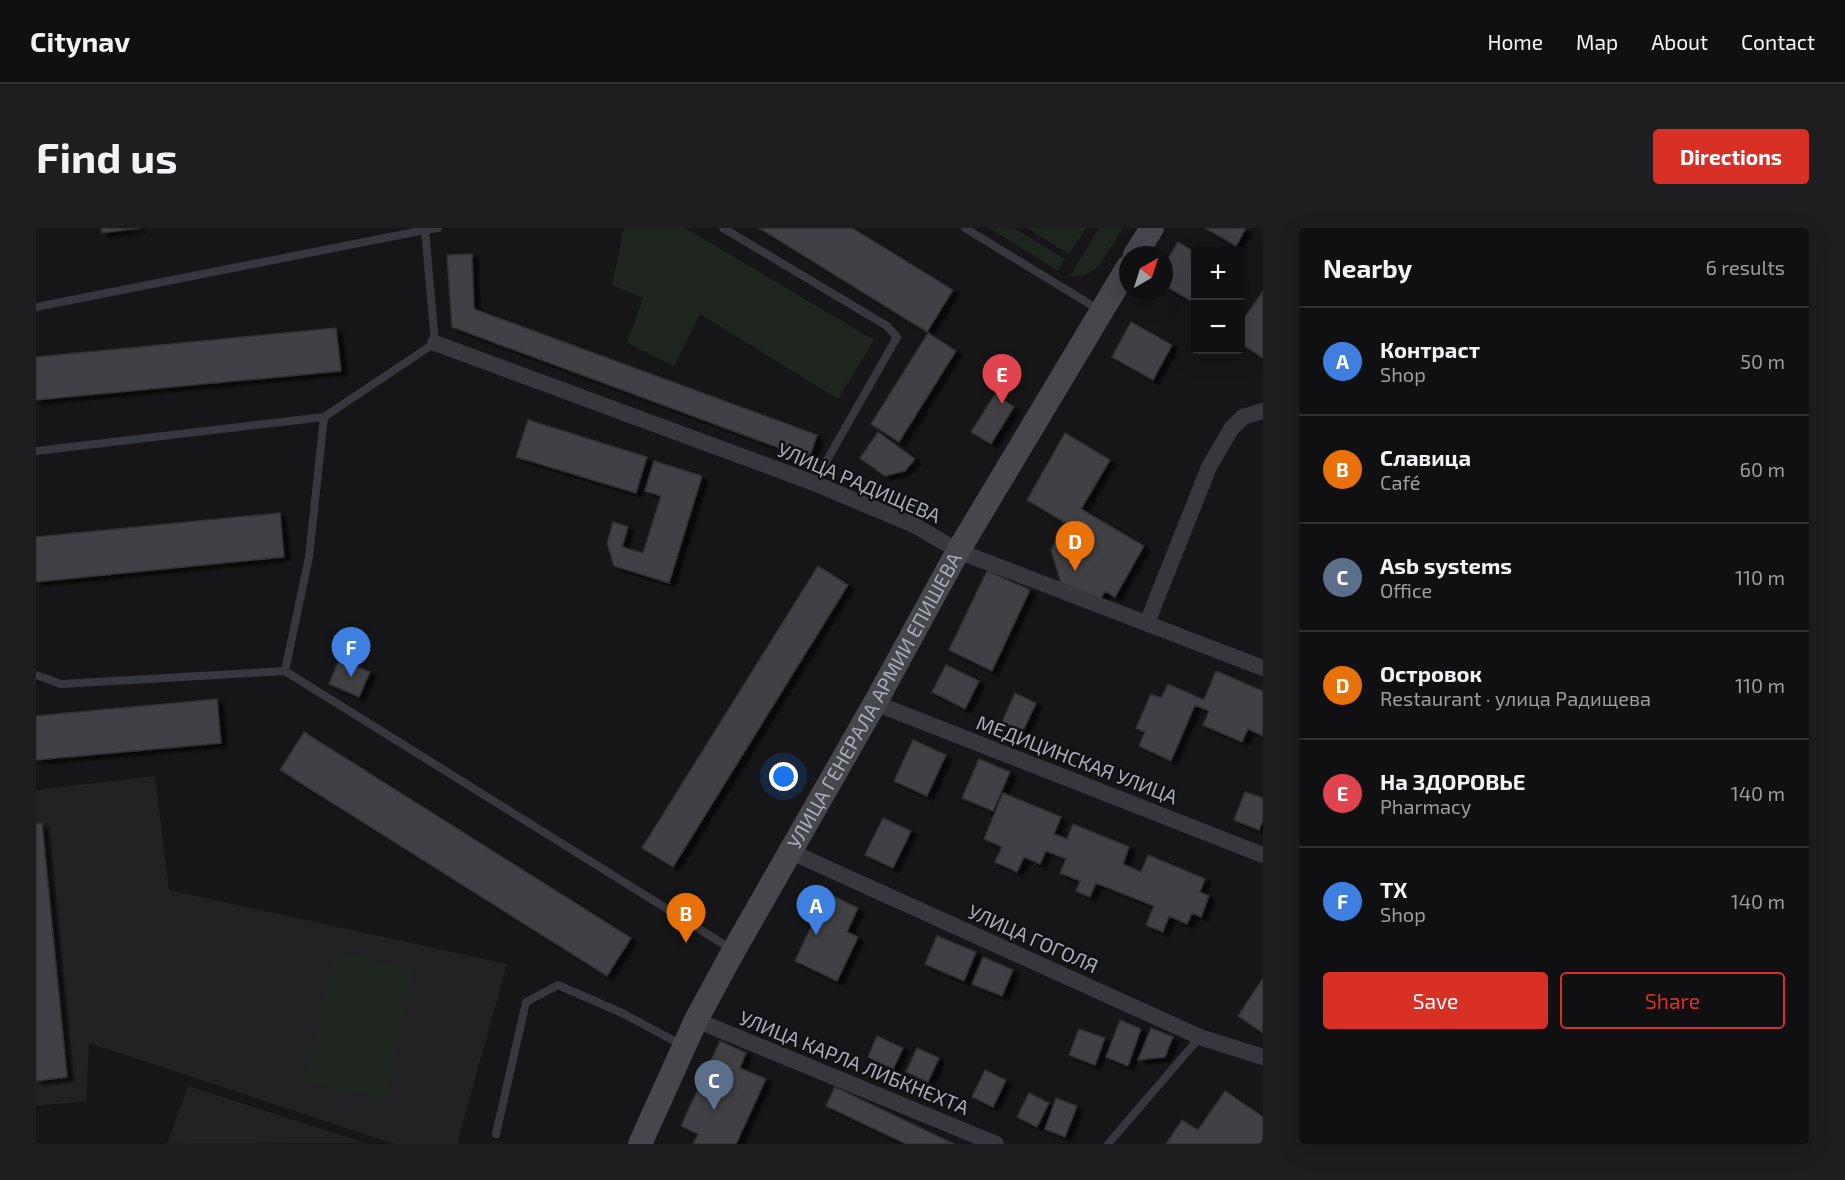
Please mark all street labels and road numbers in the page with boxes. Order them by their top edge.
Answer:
street label: УЛИЦА РАДИЩЕВА [774,437,945,528]
street label: УЛИЦА ГЕНЕРАЛА АРМИИ ЕПИШЕВА [782,547,966,852]
street label: МЕДИЦИНСКАЯ УЛИЦА [973,710,1182,809]
street label: УЛИЦА ГОГОЛЯ [965,899,1102,977]
street label: УЛИЦА КАРЛА ЛИБКНЕХТА [736,1005,973,1119]

